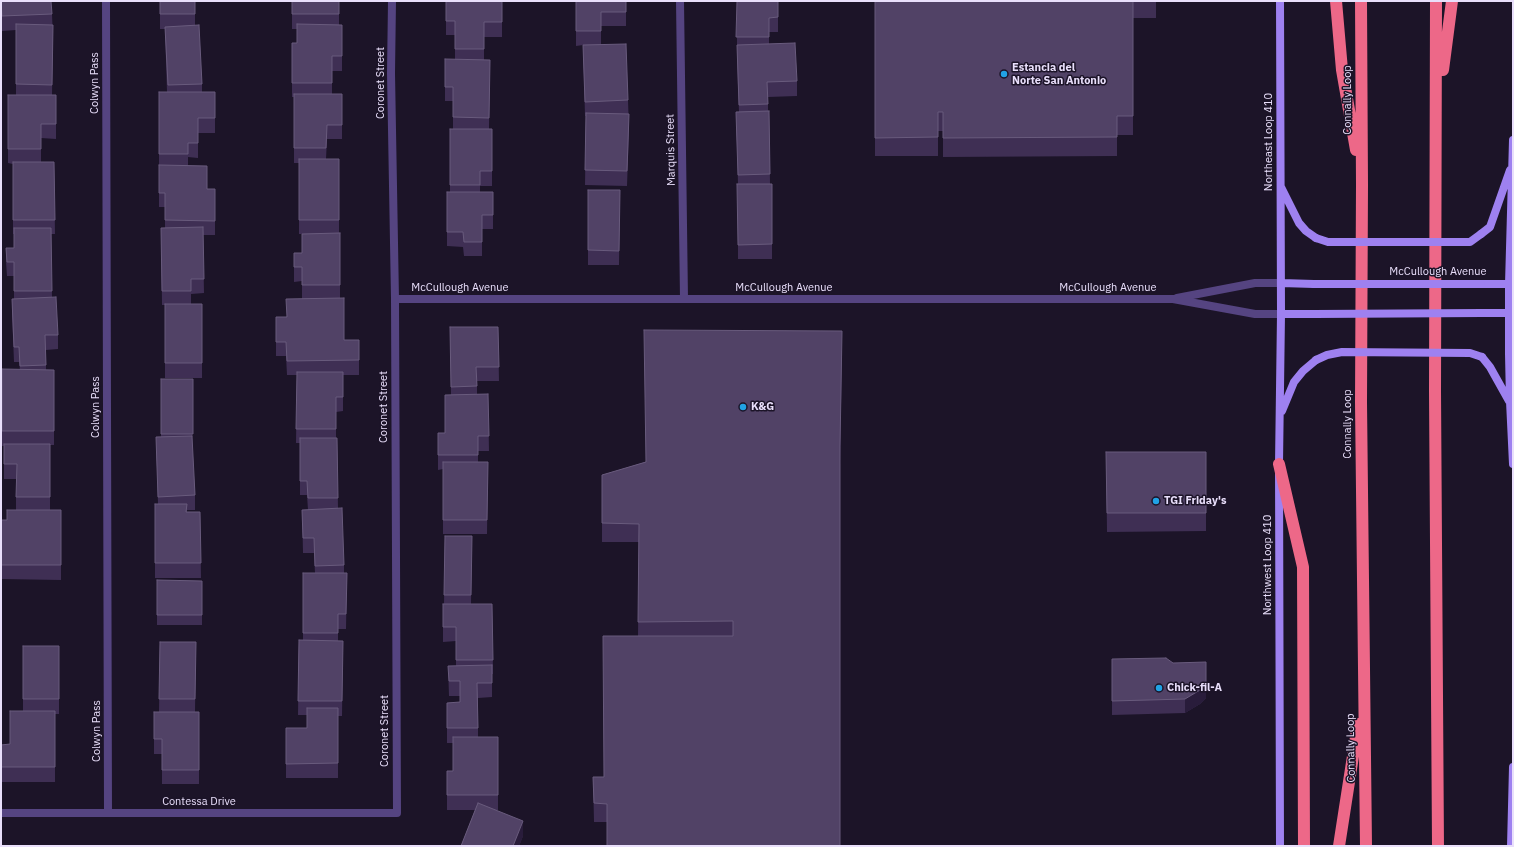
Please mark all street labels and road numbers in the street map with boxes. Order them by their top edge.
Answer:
street label: Coronet Street [374,47,388,119]
street label: Colwyn Pass [88,52,102,114]
street label: Connally Loop [1341,65,1355,135]
street label: Northeast Loop 410 [1262,93,1276,191]
street label: Marquis Street [664,114,678,186]
street label: McCullough Avenue [1389,265,1487,279]
street label: McCullough Avenue [411,281,509,295]
street label: McCullough Avenue [735,281,833,295]
street label: McCullough Avenue [1059,281,1157,295]
street label: Coronet Street [377,371,391,443]
street label: Colwyn Pass [89,376,103,438]
street label: Connally Loop [1341,389,1355,459]
street label: Northwest Loop 410 [1261,515,1275,615]
street label: Coronet Street [378,695,392,767]
street label: Colwyn Pass [90,700,104,762]
street label: Connally Loop [1344,713,1358,783]
street label: Contessa Drive [162,795,236,809]

